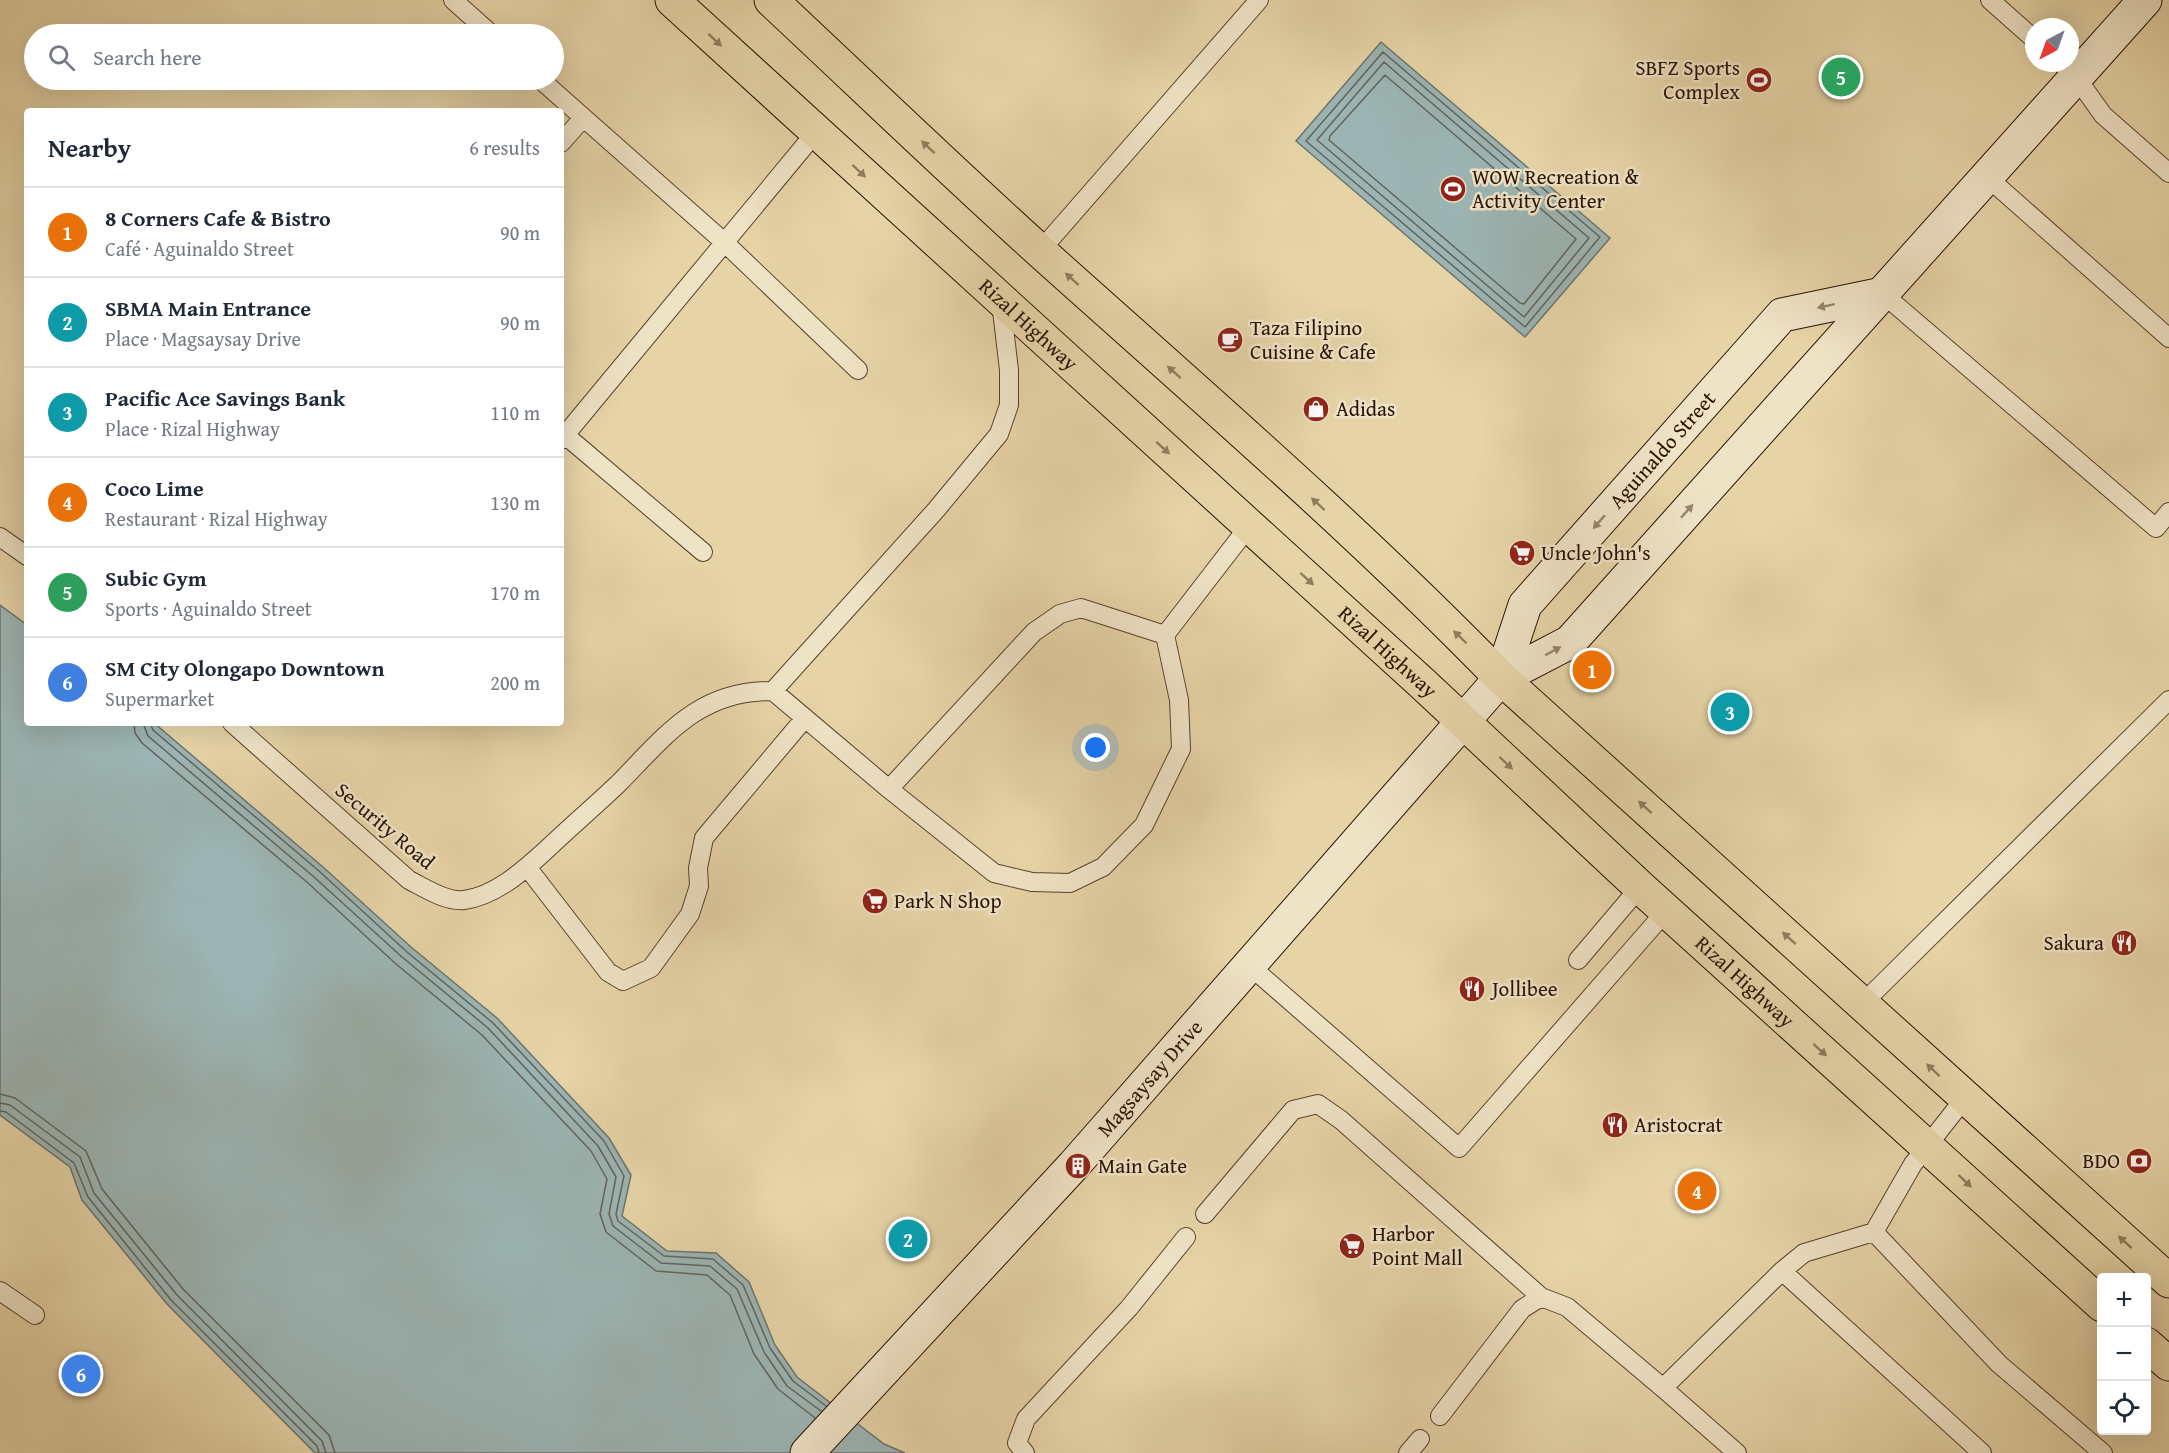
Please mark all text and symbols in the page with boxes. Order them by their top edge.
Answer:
north arrow [2025,18,2079,72]
search box [24,24,564,90]
one-way arrow [708,32,722,46]
icon: search [45,41,78,74]
text: Search here [93,41,202,73]
place label: SBFZ Sports Complex [1635,52,1740,107]
pin: 5 [1822,54,1860,100]
sports icon: SBFZ Sports Complex [1744,65,1774,95]
text: Nearby [48,128,131,167]
text: 6 results [469,133,540,162]
one-way arrow [921,140,936,154]
place label: WOW Recreation & Activity Center [1472,161,1639,216]
one-way arrow [851,164,866,177]
sports icon: WOW Recreation & Activity Center [1438,174,1468,204]
text: 8 Corners Cafe & Bistro [105,202,331,234]
text: 1 [62,218,73,247]
text: 90 m [500,218,540,247]
text: Café · Aguinaldo Street [105,234,294,263]
street label: Rizal Highway [972,271,1086,378]
one-way arrow [1064,272,1079,286]
text: SBMA Main Entrance [105,292,311,324]
one-way arrow [1816,301,1835,311]
text: 2 [62,308,73,337]
text: 90 m [500,308,540,337]
place label: Taza Filipino Cuisine & Cafe [1250,312,1376,367]
text: Place · Magsaysay Drive [105,324,301,353]
cafe icon: Taza Filipino Cuisine & Cafe [1215,325,1245,355]
one-way arrow [1167,366,1182,379]
text: Pacific Ace Savings Bank [105,382,345,414]
street label: Aguinaldo Street [1601,384,1723,515]
place label: Adidas [1336,393,1395,424]
shop icon: Adidas [1301,394,1331,424]
text: 3 [62,398,73,427]
text: 110 m [490,398,540,427]
text: Place · Rizal Highway [105,414,280,443]
one-way arrow [1155,441,1170,454]
text: Coco Lime [105,472,204,504]
text: 4 [62,488,73,517]
text: 130 m [490,488,540,517]
one-way arrow [1311,497,1325,511]
text: Restaurant · Rizal Highway [105,504,328,533]
one-way arrow [1680,504,1693,519]
one-way arrow [1593,514,1606,529]
place label: Uncle John's [1541,537,1651,568]
supermarket icon: Uncle John's [1507,538,1537,568]
text: Subic Gym [105,562,207,594]
one-way arrow [1299,572,1314,585]
text: 5 [62,578,73,607]
text: 170 m [490,578,540,607]
text: Sports · Aguinaldo Street [105,594,312,623]
street label: Rizal Highway [1331,598,1445,705]
one-way arrow [1454,630,1468,644]
one-way arrow [1545,646,1562,656]
pin: 1 [1572,648,1612,692]
text: SM City Olongapo Downtown [105,652,384,684]
text: 6 [62,668,73,697]
text: 200 m [490,668,540,697]
text: Supermarket [105,684,214,713]
pin: 3 [1710,690,1750,734]
your location [1081,733,1110,762]
one-way arrow [1498,756,1513,770]
street label: Security Road [329,775,443,877]
one-way arrow [1638,801,1653,814]
place label: Park N Shop [894,885,1002,916]
supermarket icon: Park N Shop [860,886,890,916]
place label: Sakura [2043,927,2104,958]
street label: Rizal Highway [1688,928,1802,1035]
restaurant icon: Sakura [2109,928,2139,958]
one-way arrow [1782,931,1797,945]
place label: Jollibee [1489,973,1558,1004]
restaurant icon: Jollibee [1457,974,1487,1004]
street label: Magsaysay Drive [1090,1012,1210,1143]
one-way arrow [1813,1043,1828,1057]
one-way arrow [1926,1064,1941,1077]
place label: Aristocrat [1634,1109,1723,1140]
restaurant icon: Aristocrat [1600,1110,1630,1140]
place label: BDO [2083,1145,2120,1176]
bank icon: BDO [2124,1146,2154,1176]
place label: Main Gate [1098,1150,1187,1181]
building icon: Main Gate [1063,1151,1093,1181]
pin: 4 [1678,1168,1716,1214]
one-way arrow [1957,1174,1972,1188]
pin: 2 [888,1216,928,1262]
place label: Harbor Point Mall [1372,1218,1463,1273]
supermarket icon: Harbor Point Mall [1337,1231,1367,1261]
one-way arrow [2118,1236,2133,1249]
map controls [2097,1273,2151,1435]
button: + [2097,1273,2151,1327]
button: − [2097,1327,2151,1381]
pin: 6 [62,1352,100,1396]
button: locate [2097,1381,2151,1435]

